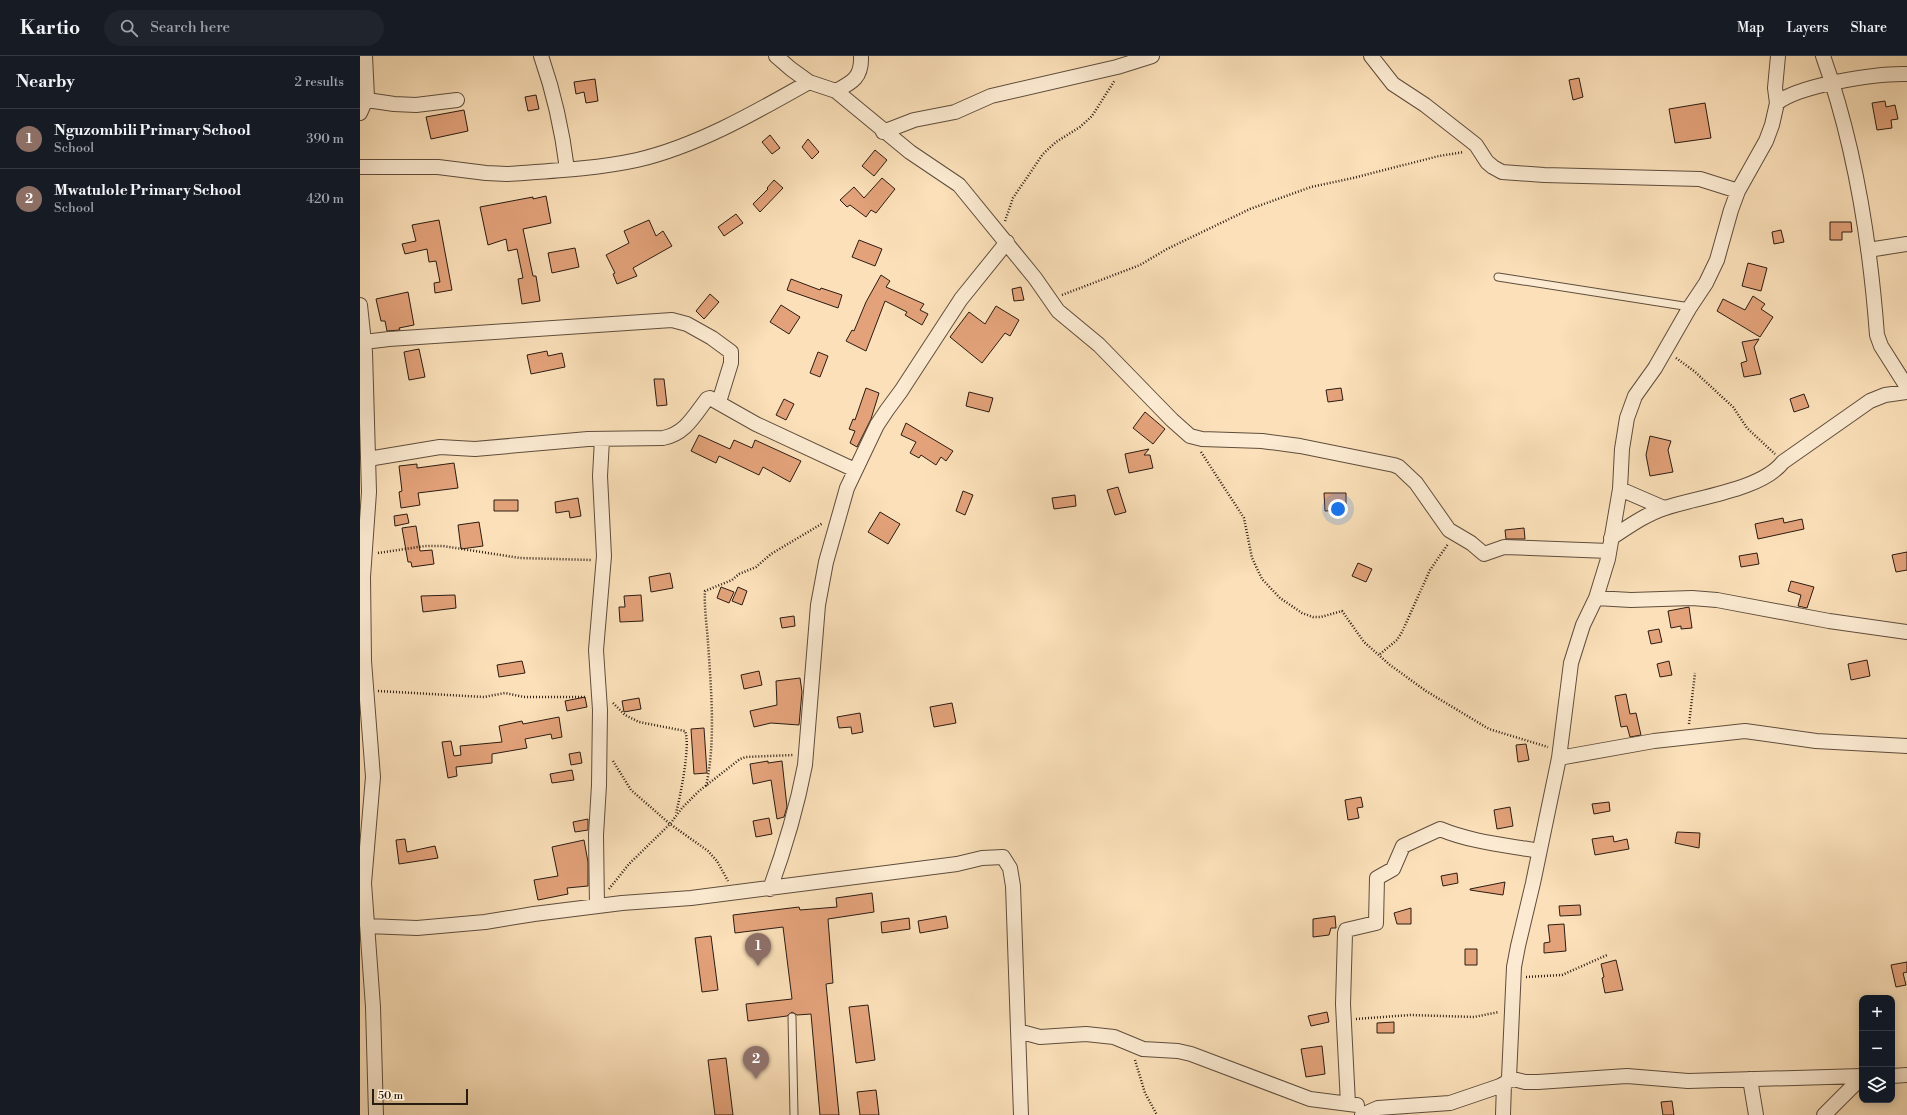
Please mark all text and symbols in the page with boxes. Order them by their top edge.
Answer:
search box [104,10,384,46]
text: Kartio [20,16,80,40]
icon: search [118,17,140,39]
text: Search here [150,18,230,37]
text: Map [1737,19,1764,37]
text: Layers [1786,19,1829,37]
text: Share [1851,19,1887,37]
text: Nearby [16,71,75,93]
text: 2 results [295,74,344,90]
text: Nguzombili Primary School [54,121,251,140]
text: 1 [26,131,32,147]
text: 390 m [306,131,344,147]
text: School [54,140,94,156]
text: Mwatulole Primary School [54,181,241,200]
text: 2 [25,191,33,207]
text: 420 m [306,191,344,207]
text: School [54,200,94,216]
your location [1328,499,1348,519]
pin: 1 [745,933,771,966]
map controls [1859,995,1895,1103]
button: + [1859,995,1895,1031]
button: − [1859,1031,1895,1067]
pin: 2 [743,1046,769,1079]
button: layers [1859,1067,1895,1103]
scale bar [372,1087,468,1106]
text: 50 m [378,1089,403,1103]

